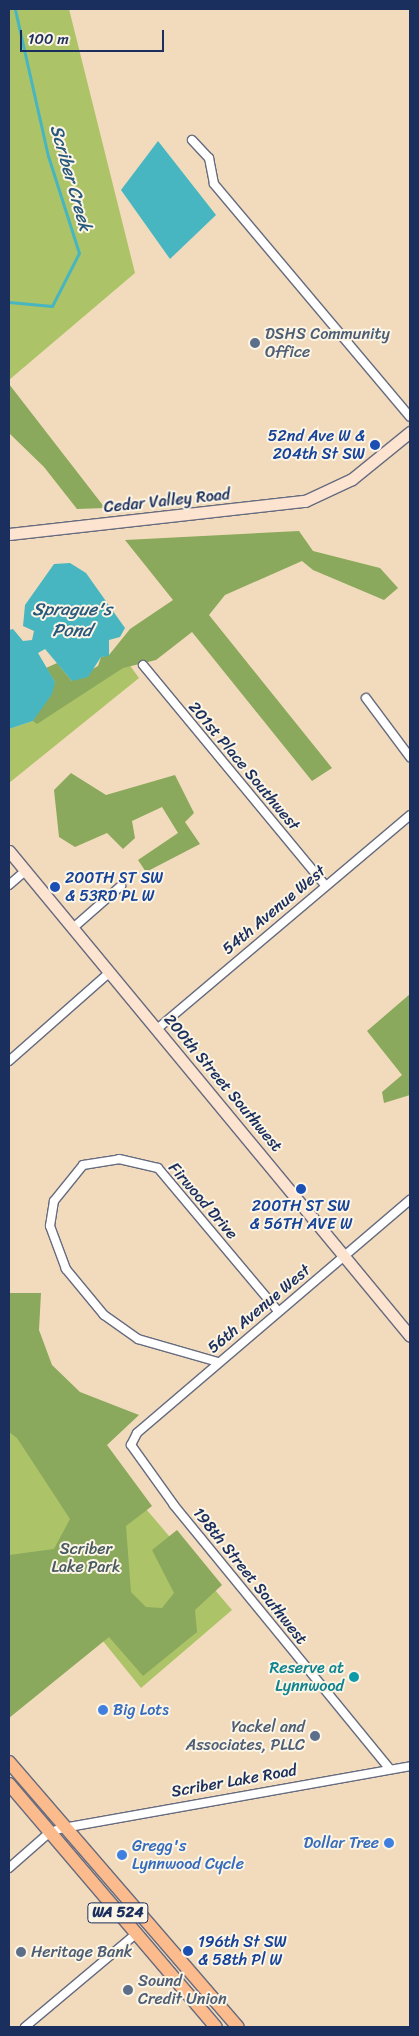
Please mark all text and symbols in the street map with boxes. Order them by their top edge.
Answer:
scale bar [22,20,166,52]
text: 100 m [28,26,69,52]
water label: Scriber Creek [45,122,97,234]
place label: DSHS Community Office [265,324,390,362]
marker: DSHS Community Office [249,337,261,349]
place label: 52nd Ave W & 204th St SW [268,426,365,464]
marker: 52nd Ave W & 204th St SW [369,439,381,451]
street label: Cedar Valley Road [103,485,231,517]
water label: Sprague's Pond [32,599,112,642]
street label: 201st Place Southwest [184,698,304,834]
street label: 54th Avenue West [218,861,330,959]
place label: 200TH ST SW & 53RD PL W [65,868,164,906]
marker: 200TH ST SW & 53RD PL W [49,881,61,893]
street label: 200th Street Southwest [159,1010,287,1156]
street label: Firwood Drive [164,1159,242,1243]
marker: 200TH ST SW & 56TH AVE W [295,1183,307,1195]
place label: 200TH ST SW & 56TH AVE W [250,1196,352,1234]
street label: 56th Avenue West [204,1260,314,1358]
street label: 198th Street Southwest [188,1503,312,1649]
park label: Scriber Lake Park [51,1539,121,1577]
place label: Reserve at Lynnwood [270,1658,344,1696]
marker: Reserve at Lynnwood [348,1671,360,1683]
place label: Big Lots [113,1700,170,1720]
marker: Big Lots [97,1704,109,1716]
place label: Yackel and Associates, PLLC [186,1717,305,1755]
marker: Yackel and Associates, PLLC [309,1730,321,1742]
street label: Scriber Lake Road [170,1761,298,1801]
place label: Dollar Tree [303,1833,379,1853]
place label: Gregg's Lynnwood Cycle [132,1836,244,1874]
marker: Dollar Tree [383,1837,395,1849]
marker: Gregg's Lynnwood Cycle [116,1849,128,1861]
road number: WA 524 [87,1900,149,1926]
place label: 196th St SW & 58th Pl W [198,1932,287,1970]
place label: Heritage Bank [31,1942,132,1962]
marker: 196th St SW & 58th Pl W [182,1945,194,1957]
marker: Heritage Bank [15,1946,27,1958]
place label: Sound Credit Union [138,1971,227,2009]
marker: Sound Credit Union [122,1984,134,1996]

